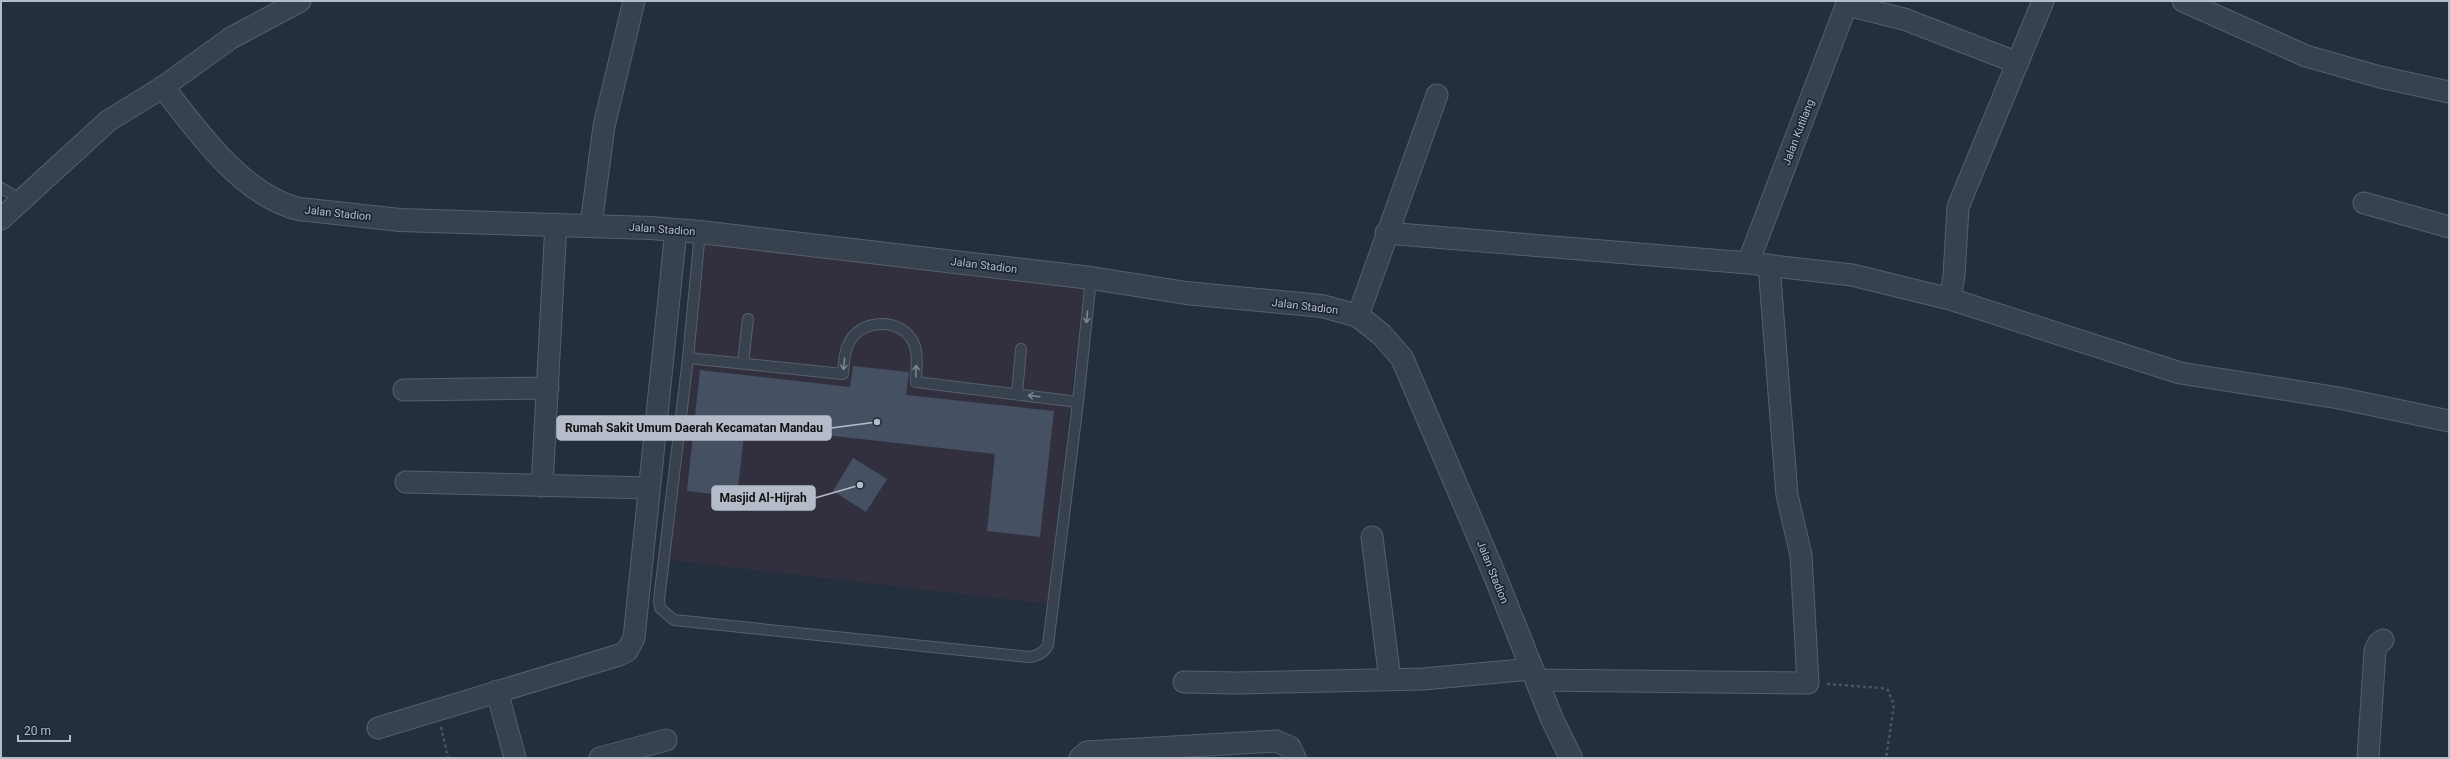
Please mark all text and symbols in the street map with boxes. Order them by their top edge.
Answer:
street label: Jalan Kutilang [1780,97,1817,167]
street label: Jalan Stadion [304,204,372,223]
street label: Jalan Stadion [628,221,696,238]
street label: Jalan Stadion [950,255,1018,276]
street label: Jalan Stadion [1271,296,1339,317]
one-way arrow [1083,310,1090,323]
one-way arrow [840,357,847,370]
one-way arrow [912,365,920,378]
one-way arrow [1028,392,1041,400]
callout: Rumah Sakit Umum Daerah Kecamatan Mandau [557,416,831,440]
text: Rumah Sakit Umum Daerah Kecamatan Mandau [565,421,823,435]
callout: Masjid Al-Hijrah [712,486,815,510]
text: Masjid Al-Hijrah [719,491,807,505]
street label: Jalan Stadion [1474,539,1511,606]
scale bar [18,717,70,743]
text: 20 m [24,724,51,738]

